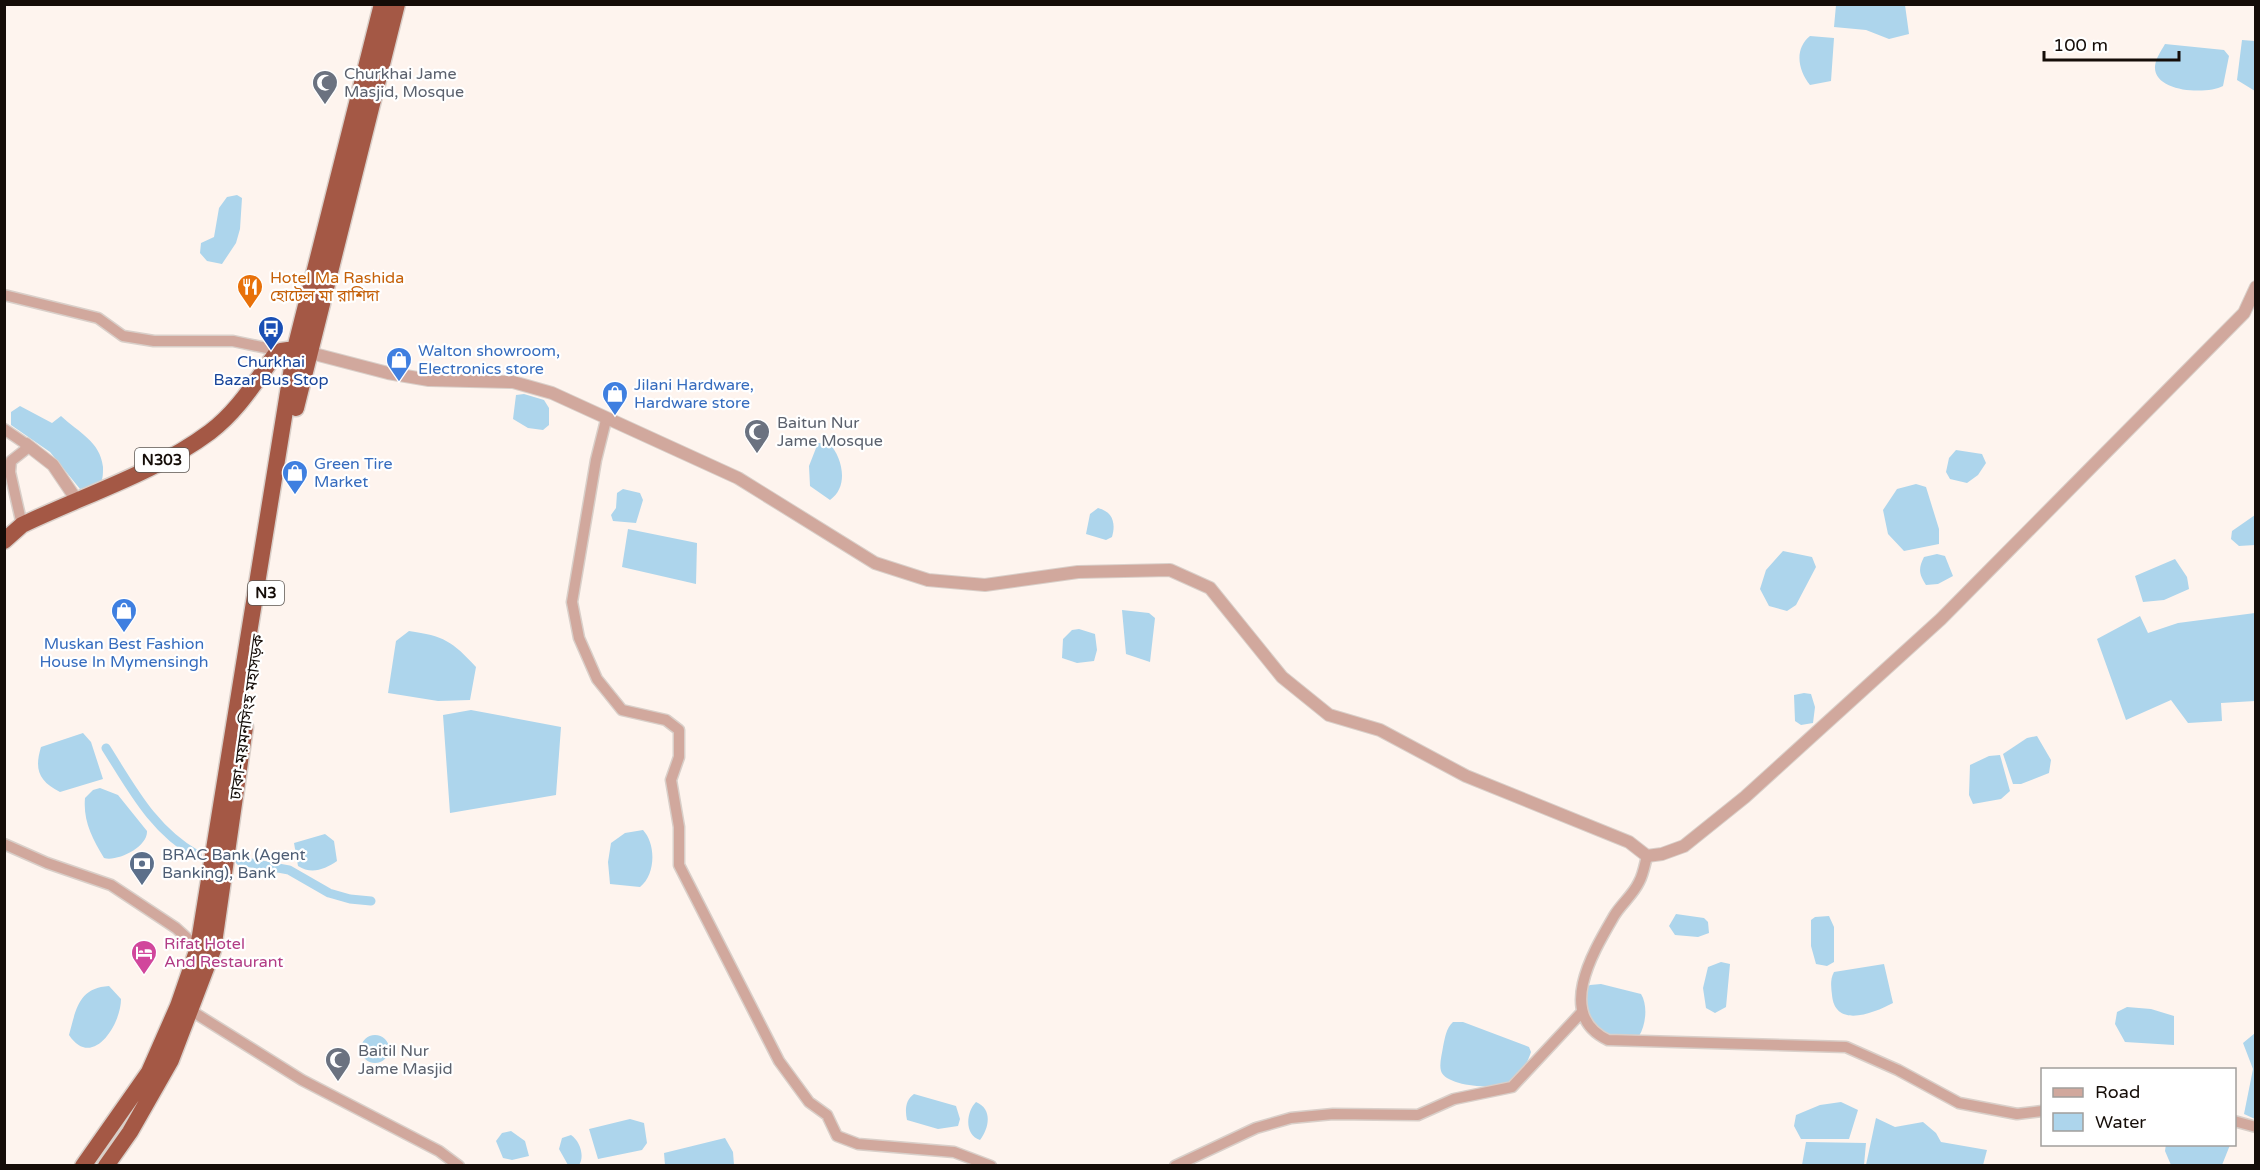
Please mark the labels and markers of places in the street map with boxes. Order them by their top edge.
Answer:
place label: Churkhai Jame Masjid, Mosque [344,64,464,102]
mosque icon: Churkhai Jame Masjid, Mosque [310,68,340,106]
place label: Hotel Ma Rashida হোটেল মা রাশিদা [270,268,404,306]
restaurant icon: Hotel Ma Rashida হোটেল মা রাশিদা [235,272,265,310]
bus stop icon: Churkhai Bazar Bus Stop [256,314,286,352]
place label: Walton showroom, Electronics store [418,341,560,379]
shop icon: Walton showroom, Electronics store [384,345,414,383]
place label: Churkhai Bazar Bus Stop [213,352,329,390]
place label: Jilani Hardware, Hardware store [634,375,754,413]
shop icon: Jilani Hardware, Hardware store [600,379,630,417]
place label: Baitun Nur Jame Mosque [777,413,883,451]
mosque icon: Baitun Nur Jame Mosque [742,417,772,455]
place label: Green Tire Market [314,454,393,492]
shop icon: Green Tire Market [280,458,310,496]
shop icon: Muskan Best Fashion House In Mymensingh [109,596,139,634]
place label: Muskan Best Fashion House In Mymensingh [39,634,209,672]
place label: BRAC Bank (Agent Banking), Bank [162,845,306,883]
bank icon: BRAC Bank (Agent Banking), Bank [127,849,157,887]
place label: Rifat Hotel And Restaurant [164,934,283,972]
hotel icon: Rifat Hotel And Restaurant [129,938,159,976]
place label: Baitil Nur Jame Masjid [358,1041,453,1079]
mosque icon: Baitil Nur Jame Masjid [323,1045,353,1083]

